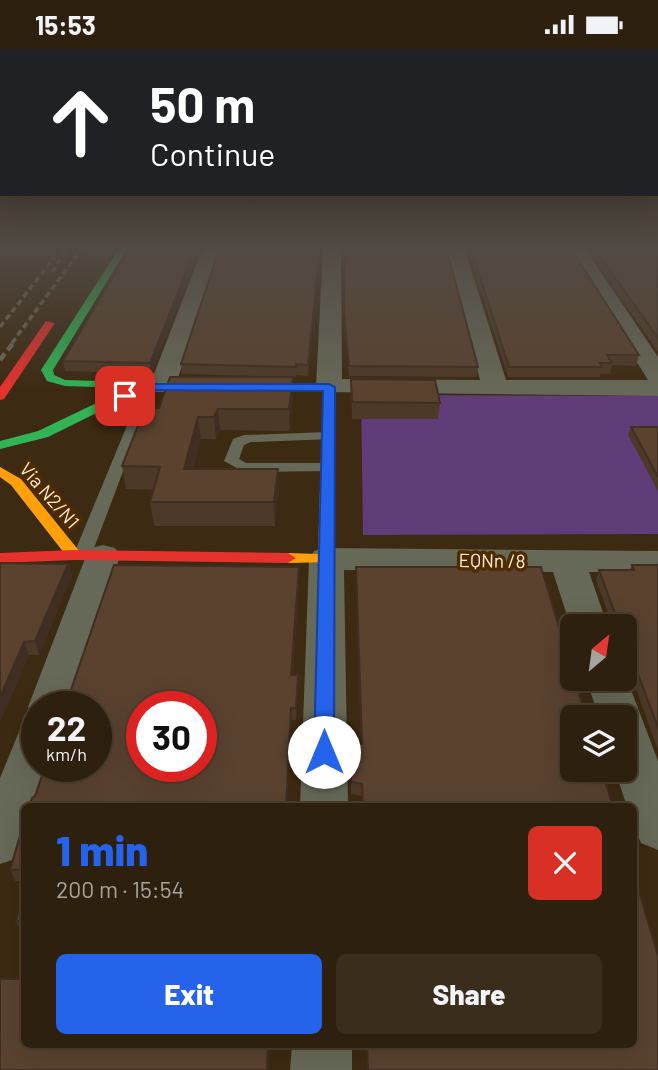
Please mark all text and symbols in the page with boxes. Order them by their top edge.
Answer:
text: 15:53 [35,9,96,40]
text: 50 m [150,74,255,133]
icon: ahead [35,77,126,168]
text: Continue [150,134,275,172]
pin [95,366,155,426]
icon: arrive [106,377,144,415]
street label: Via N2/N1 [15,457,85,533]
street label: EQNn /8 [458,548,526,572]
north arrow [560,614,637,691]
map controls [560,614,637,782]
speed limit sign: 30 [126,691,217,782]
button: layers [560,705,637,782]
text: 22 [47,706,86,748]
position arrow [287,715,361,789]
text: km/h [46,743,87,765]
text: 1 min [56,824,148,874]
button: close [528,826,602,900]
text: 200 m · 15:54 [56,875,184,903]
button: Exit [56,954,322,1034]
button: Share [336,954,602,1034]

